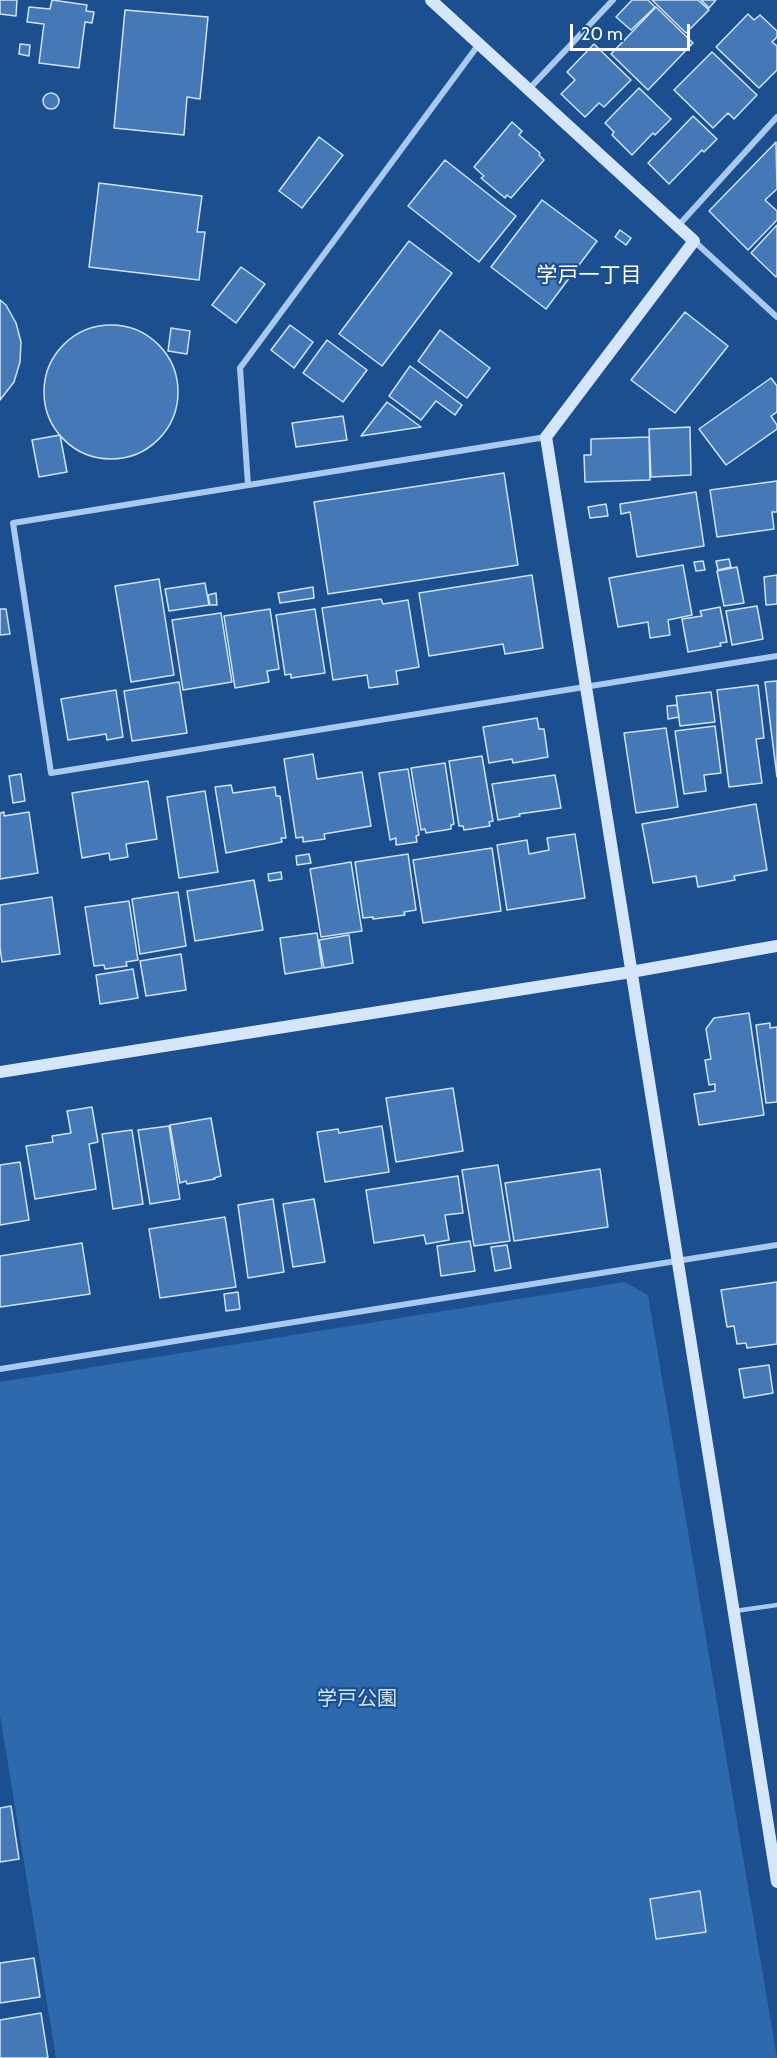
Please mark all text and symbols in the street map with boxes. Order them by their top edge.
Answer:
scale bar [573,12,693,50]
text: 20 m [581,23,623,45]
district label: 学戸一丁目 [537,263,641,289]
park label: 学戸公園 [317,1687,397,1711]

